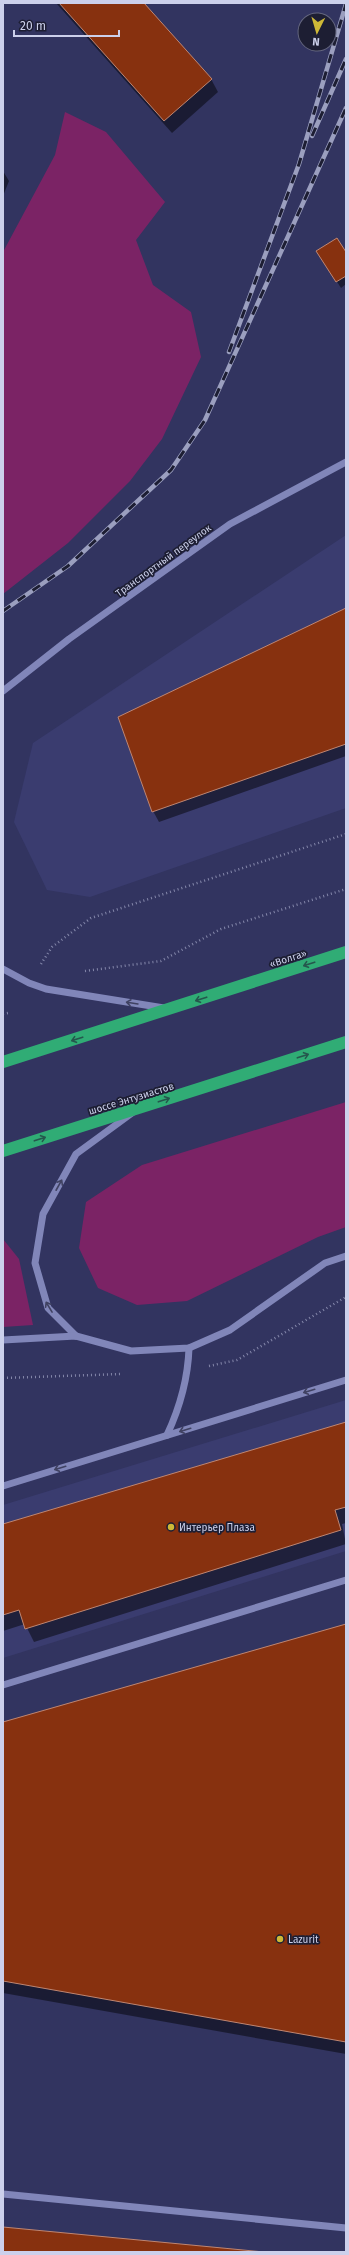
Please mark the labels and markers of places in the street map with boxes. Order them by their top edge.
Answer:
marker: Интерьер Плаза [166,1522,176,1532]
place label: Интерьер Плаза [179,1522,255,1534]
marker: Lazurit [275,1934,285,1944]
place label: Lazurit [288,1934,319,1946]

